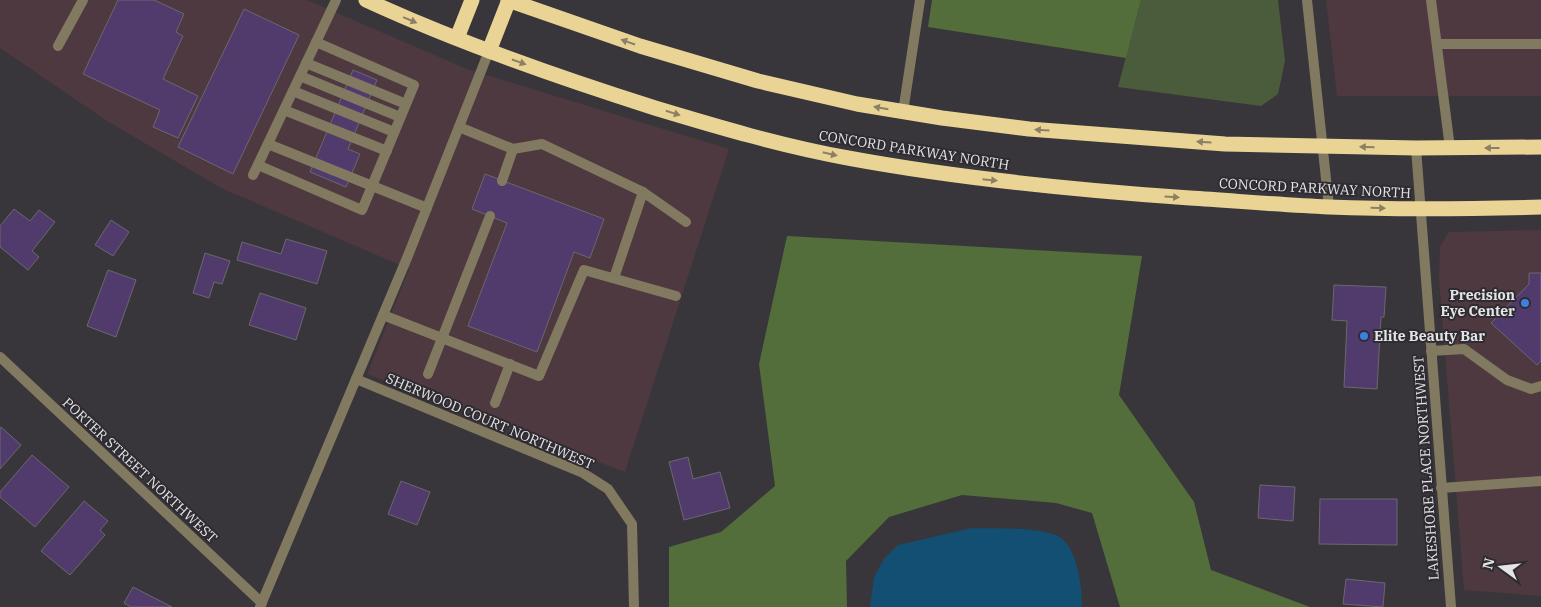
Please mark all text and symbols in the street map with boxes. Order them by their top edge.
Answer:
one-way arrow [403,16,418,24]
one-way arrow [620,38,635,45]
one-way arrow [512,58,527,66]
one-way arrow [873,104,889,112]
one-way arrow [666,110,681,118]
street label: CONCORD PARKWAY NORTH [818,126,1010,174]
one-way arrow [1034,126,1050,134]
one-way arrow [1196,138,1212,146]
one-way arrow [1359,143,1375,151]
one-way arrow [1484,144,1500,152]
one-way arrow [823,150,838,158]
street label: CONCORD PARKWAY NORTH [1218,174,1412,202]
one-way arrow [983,176,999,184]
one-way arrow [1165,193,1181,201]
one-way arrow [1370,205,1386,213]
place label: Precision Eye Center [1441,286,1515,320]
marker: Precision Eye Center [1519,297,1531,309]
place label: Elite Beauty Bar [1374,327,1485,345]
marker: Elite Beauty Bar [1358,330,1370,342]
street label: LAKESHORE PLACE NORTHWEST [1409,355,1443,581]
street label: SHERWOOD COURT NORTHWEST [383,369,597,473]
street label: PORTER STREET NORTHWEST [59,393,221,547]
north arrow [1476,542,1526,592]
text: N [1478,556,1499,571]

